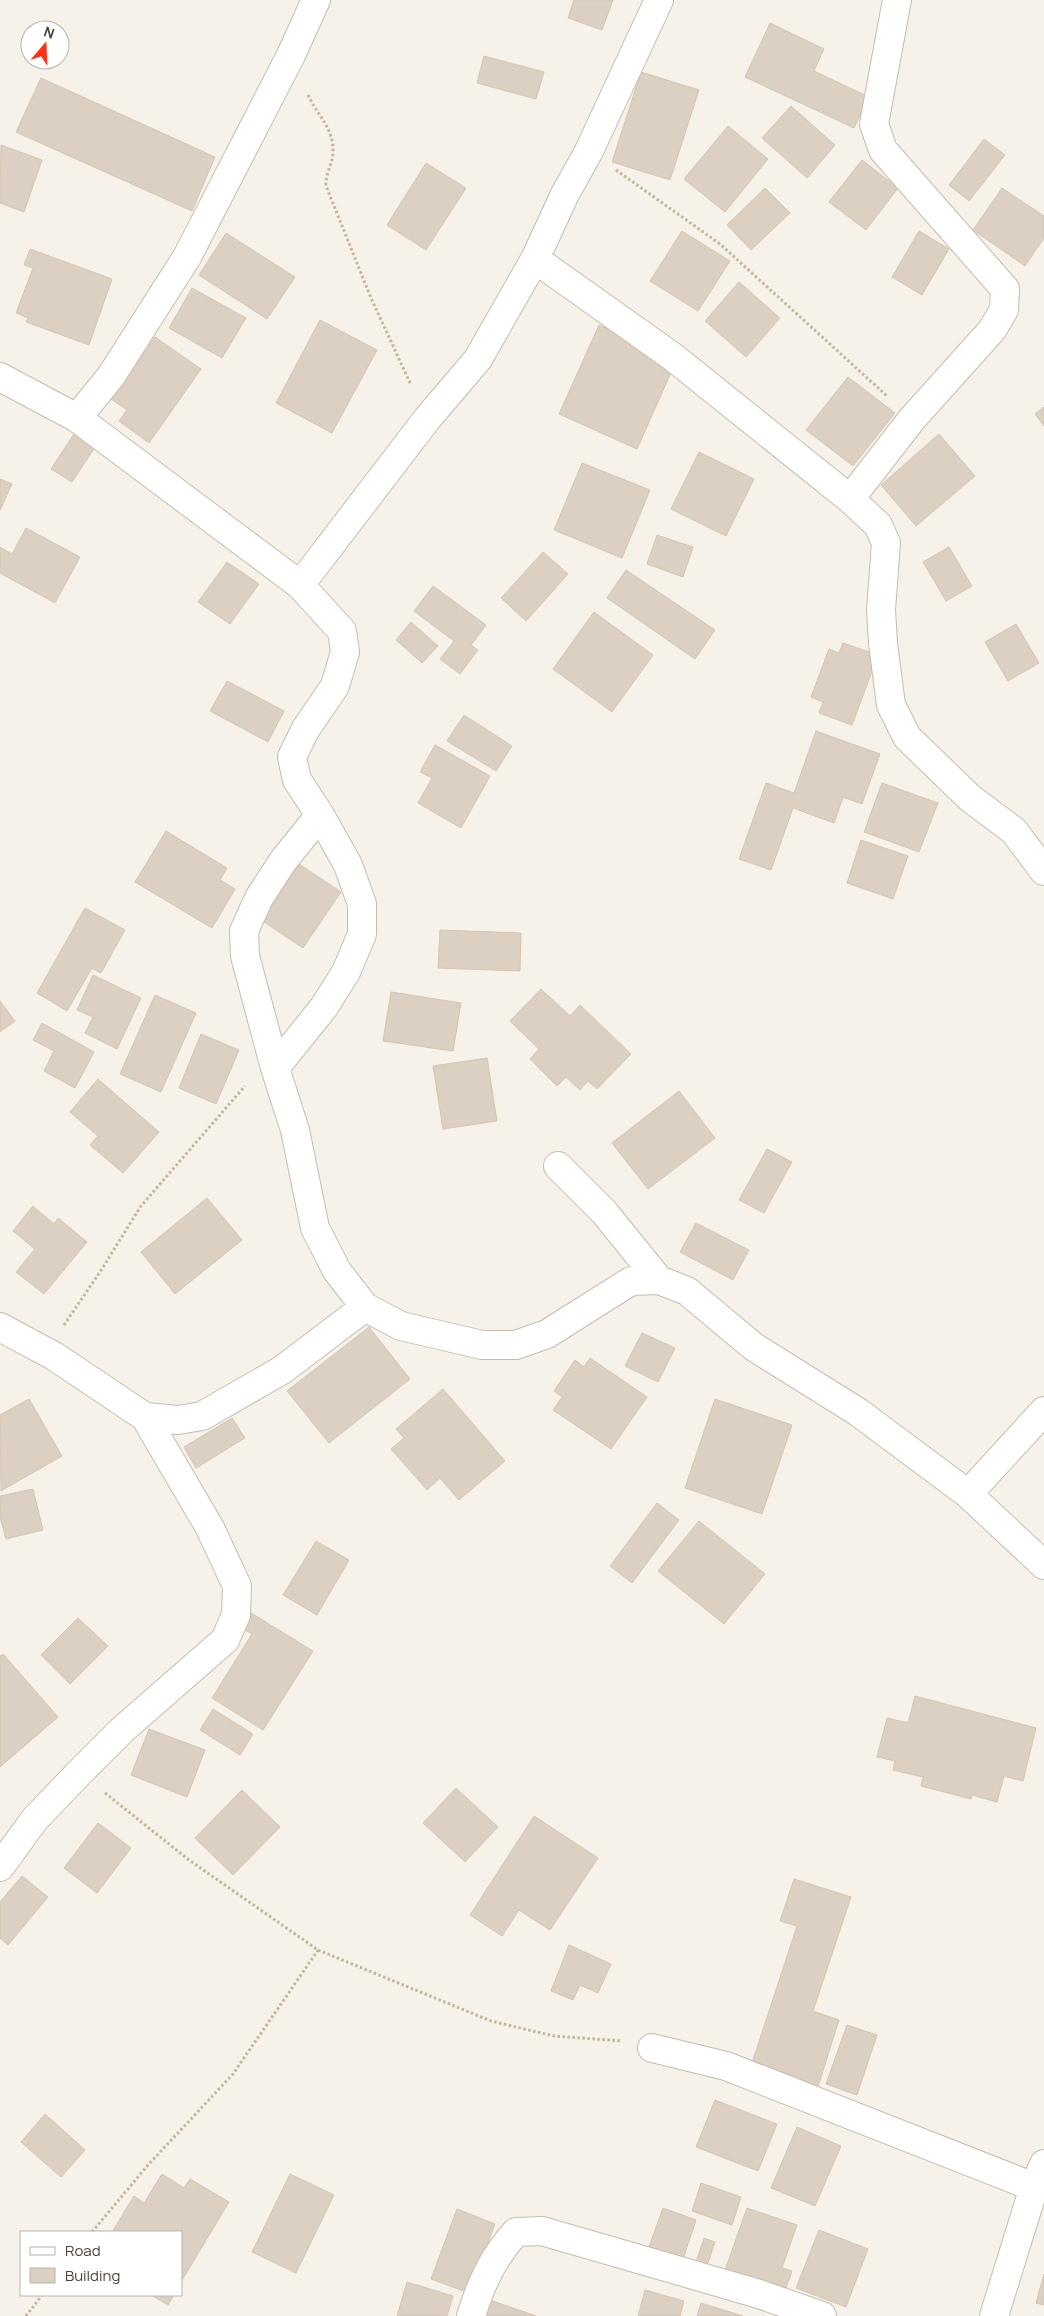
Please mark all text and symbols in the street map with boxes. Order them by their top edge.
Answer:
north arrow [20,20,70,70]
text: N [42,22,57,43]
legend [20,2231,182,2296]
text: Road [65,2240,101,2261]
text: Building [65,2265,120,2286]

